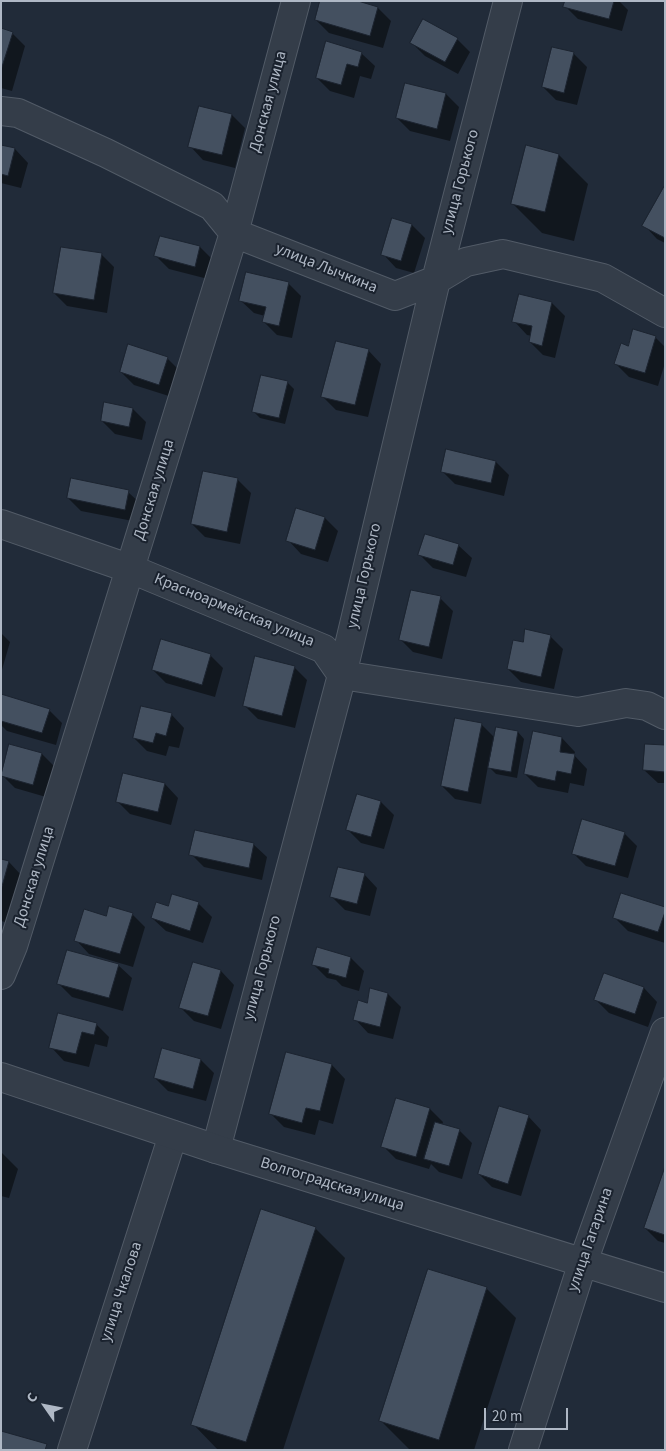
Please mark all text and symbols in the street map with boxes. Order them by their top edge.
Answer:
street label: Донская улица [246,49,292,155]
street label: улица Горького [438,127,484,237]
street label: улица Лычкина [272,240,380,298]
street label: Донская улица [131,437,179,543]
street label: улица Горького [344,521,386,631]
street label: Красноармейская улица [151,570,317,652]
street label: Донская улица [11,824,59,930]
street label: улица Горького [240,913,286,1023]
street label: Волгоградская улица [258,1154,406,1216]
street label: улица Гагарина [564,1185,618,1295]
street label: улица Чкалова [97,1240,147,1344]
north arrow [20,1381,70,1431]
text: С [22,1389,43,1407]
scale bar [486,1398,570,1430]
text: 20 m [492,1406,522,1427]

